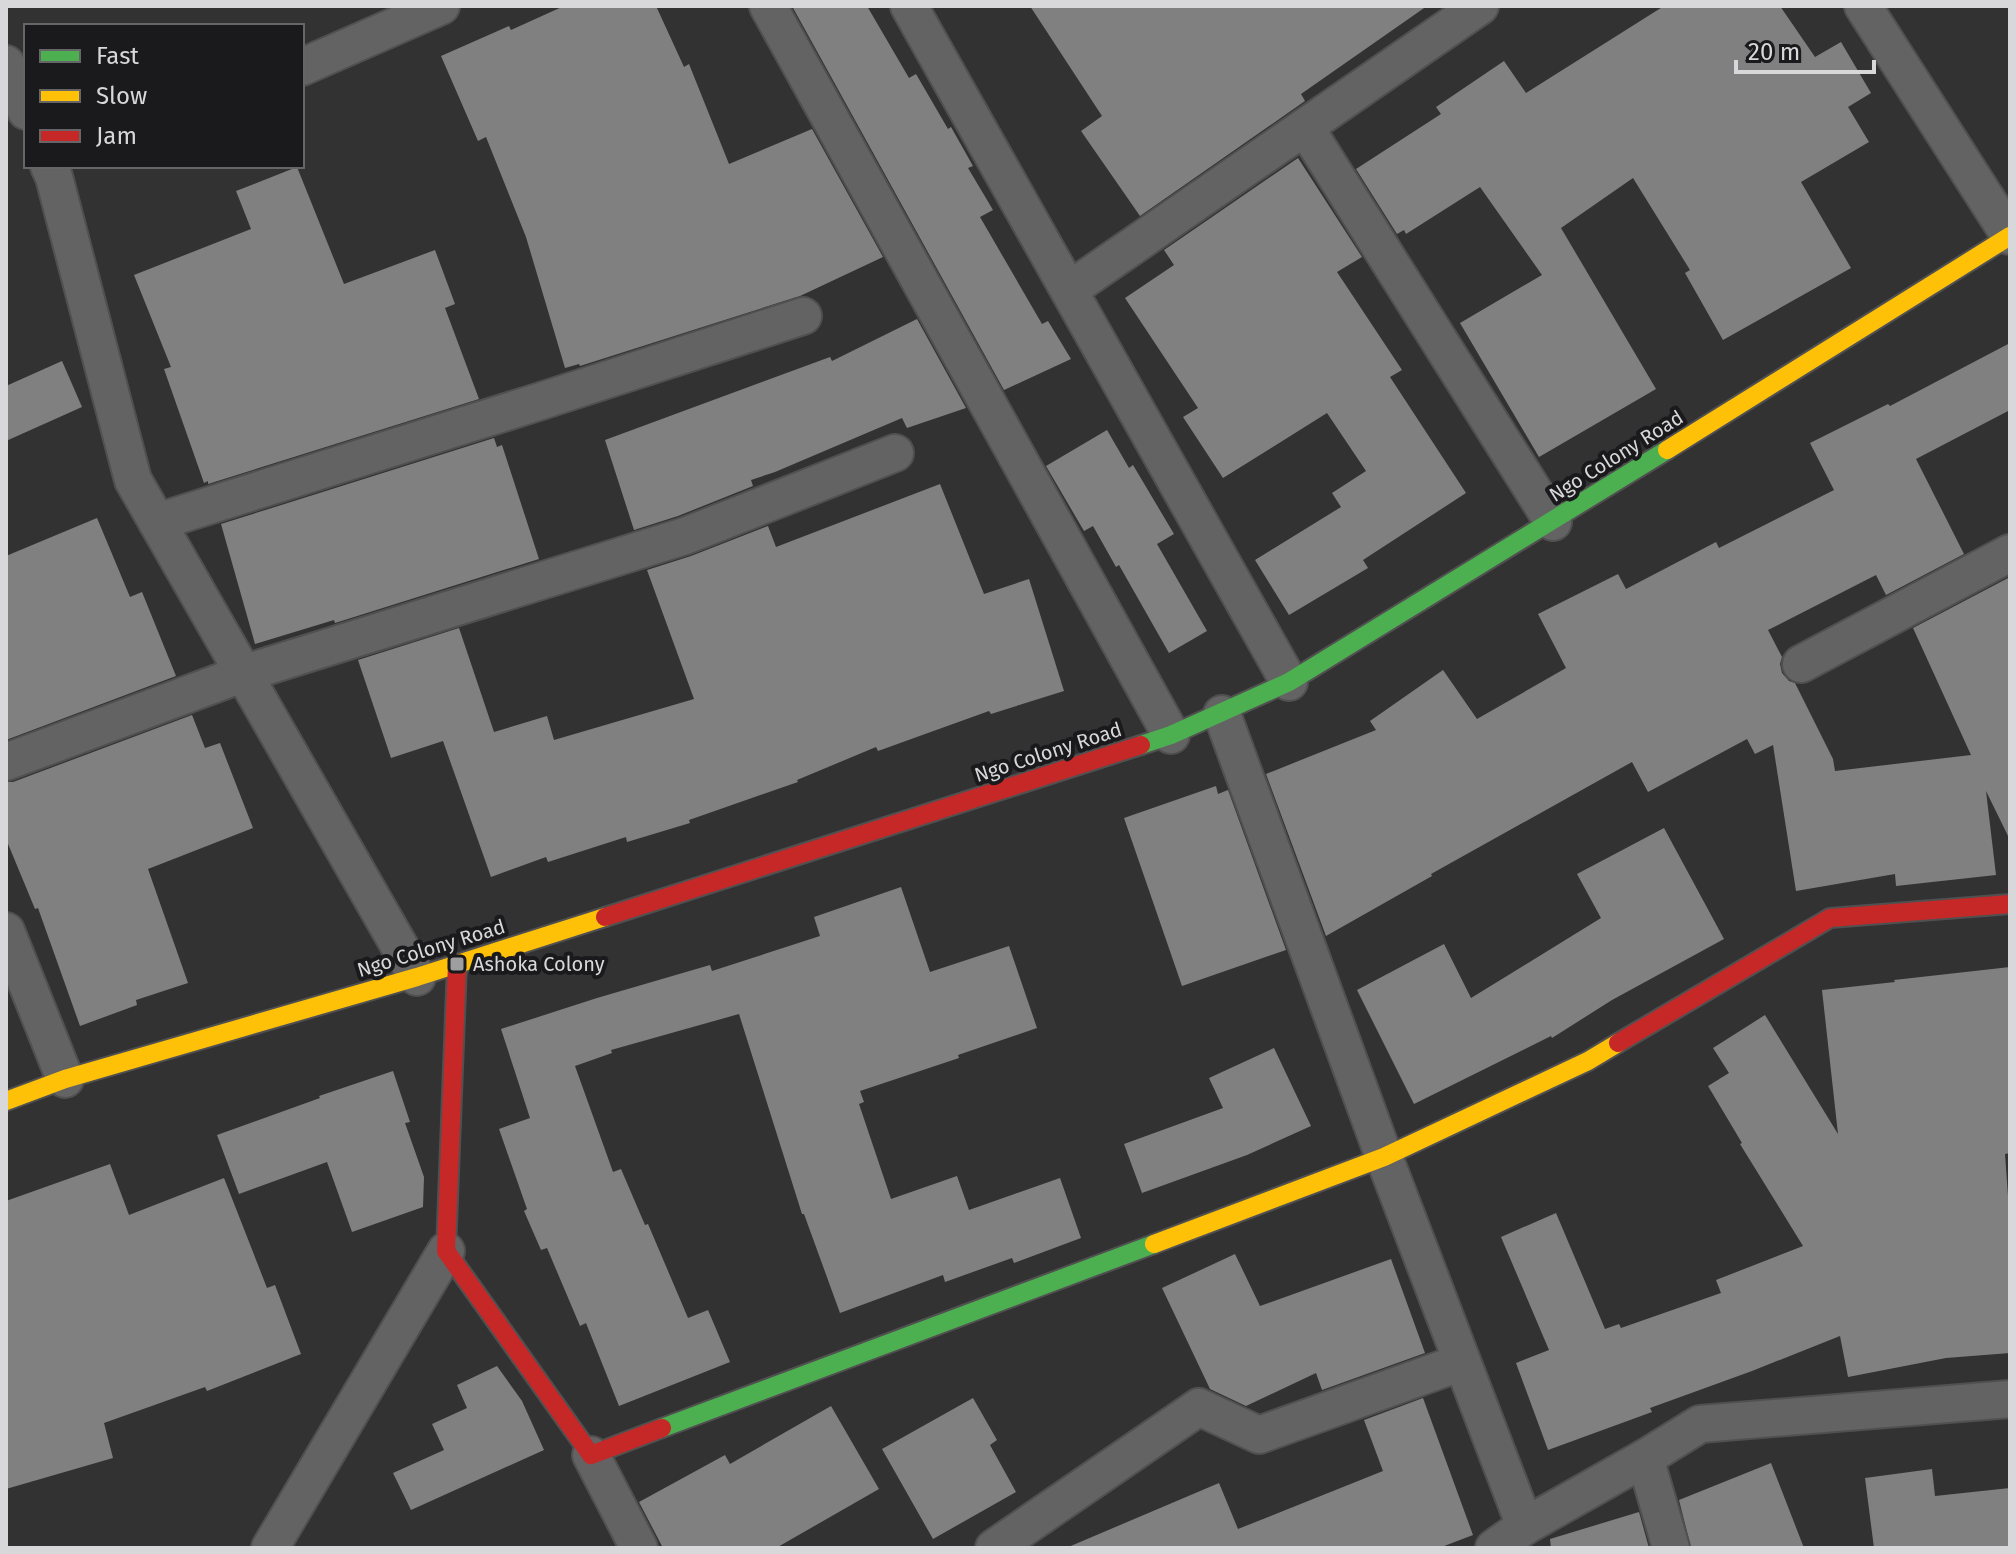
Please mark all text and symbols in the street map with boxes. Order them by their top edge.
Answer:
legend [24,24,304,168]
scale bar [1736,24,1874,74]
text: 20 m [1748,38,1800,66]
text: Fast [96,42,139,70]
text: Slow [96,82,147,110]
text: Jam [96,122,137,150]
street label: Ngo Colony Road [1545,405,1687,507]
street label: Ngo Colony Road [971,717,1125,787]
street label: Ngo Colony Road [354,914,508,982]
place label: Ashoka Colony [473,952,605,976]
marker: Ashoka Colony [448,955,466,973]

